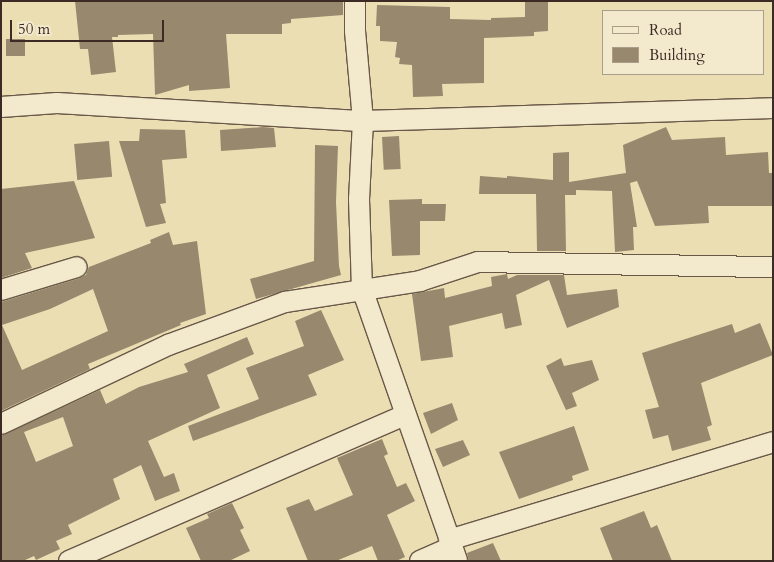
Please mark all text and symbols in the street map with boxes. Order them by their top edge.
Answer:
scale bar [12,10,166,42]
legend [602,10,764,75]
text: 50 m [18,19,50,39]
text: Road [649,20,682,40]
text: Building [649,45,705,65]

